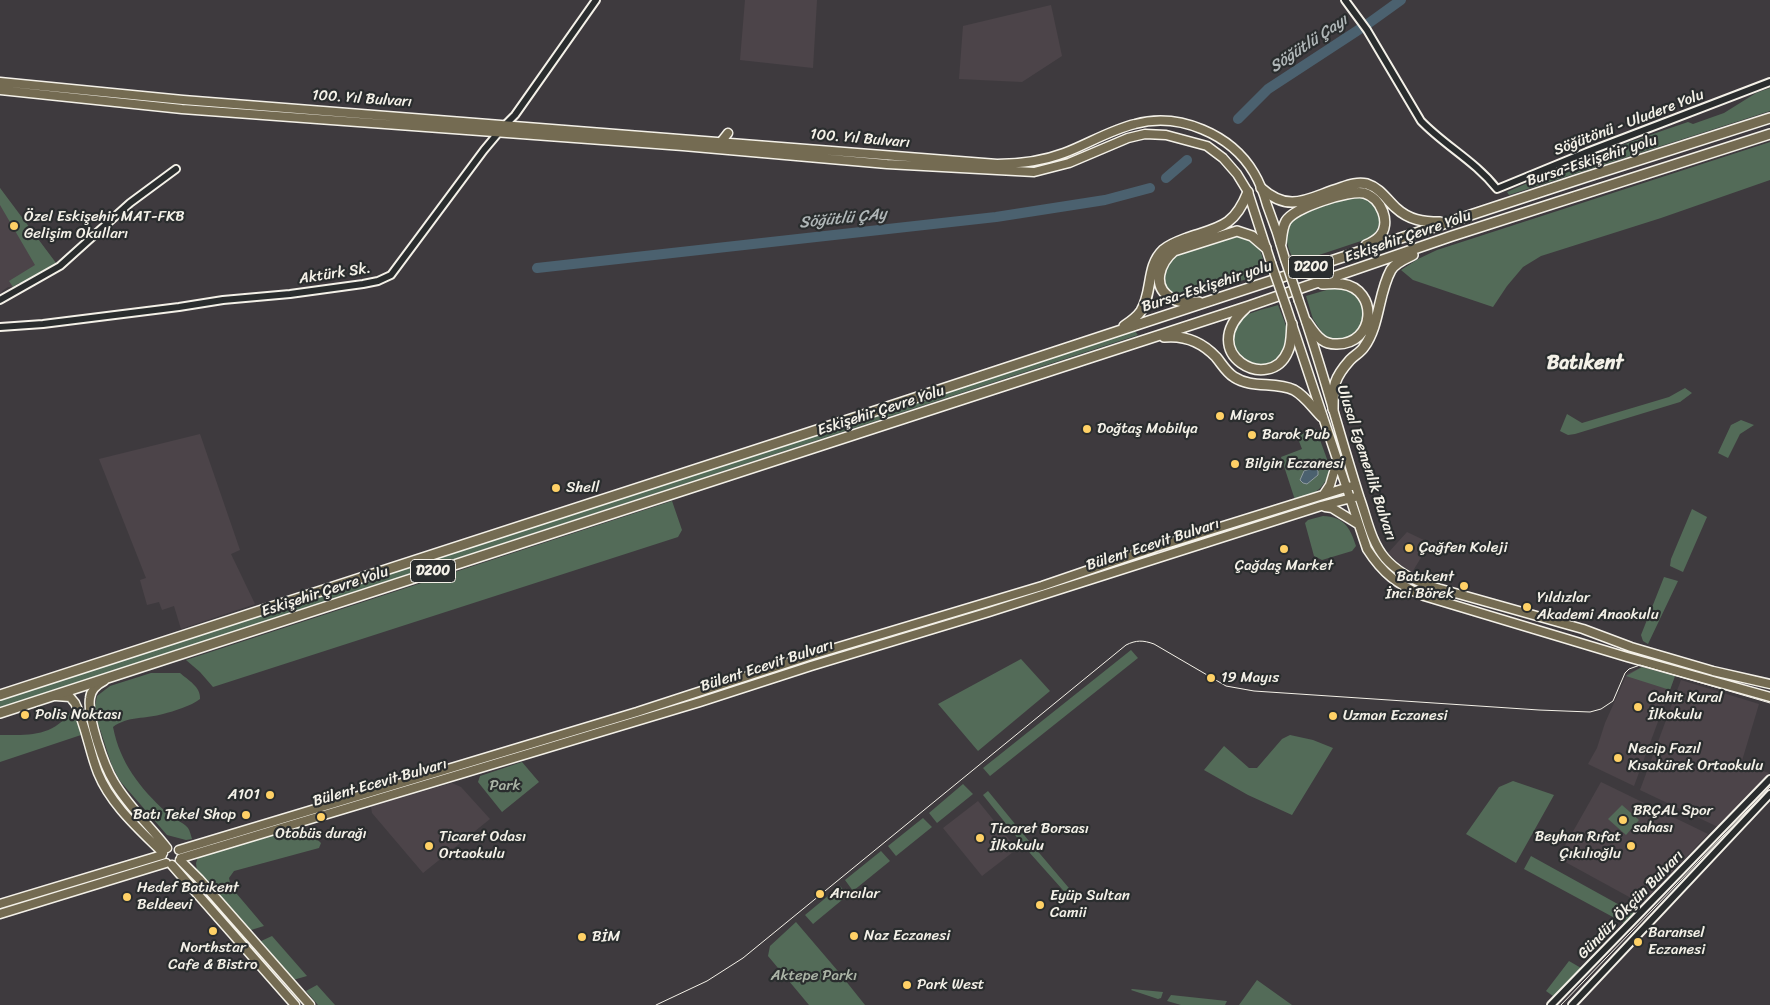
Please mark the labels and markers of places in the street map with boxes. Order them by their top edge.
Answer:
place label: Özel Eskişehir MAT-FKB Gelişim Okulları [24,208,185,243]
marker: Özel Eskişehir MAT-FKB Gelişim Okulları [8,220,20,232]
place label: Migros [1230,407,1274,425]
marker: Migros [1214,410,1226,422]
place label: Doğtaş Mobilya [1097,420,1198,438]
marker: Doğtaş Mobilya [1081,423,1093,435]
place label: Barok Pub [1262,426,1330,444]
marker: Barok Pub [1246,429,1258,441]
place label: Bilgin Eczanesi [1245,455,1344,473]
marker: Bilgin Eczanesi [1229,458,1241,470]
place label: Shell [566,479,600,497]
marker: Shell [550,482,562,494]
place label: Çağfen Koleji [1419,539,1508,557]
marker: Çağfen Koleji [1403,542,1415,554]
marker: Çağdaş Market [1278,543,1290,555]
place label: Çağdaş Market [1235,557,1333,575]
place label: Batıkent İnci Börek [1386,568,1454,603]
marker: Batıkent İnci Börek [1458,580,1470,592]
place label: Yıldızlar Akademi Anaokulu [1537,589,1659,624]
marker: Yıldızlar Akademi Anaokulu [1521,601,1533,613]
place label: 19 Mayıs [1221,669,1279,687]
marker: 19 Mayıs [1205,672,1217,684]
place label: Cahit Kural İlkokulu [1648,689,1722,724]
marker: Cahit Kural İlkokulu [1632,701,1644,713]
place label: Polis Noktası [35,706,121,724]
place label: Uzman Eczanesi [1343,707,1448,725]
marker: Polis Noktası [19,709,31,721]
marker: Uzman Eczanesi [1327,710,1339,722]
place label: Necip Fazıl Kısakürek Ortaokulu [1628,740,1763,775]
marker: Necip Fazıl Kısakürek Ortaokulu [1612,752,1624,764]
place label: A101 [228,786,260,804]
marker: A101 [264,789,276,801]
place label: BRÇAL Spor sahası [1633,802,1713,837]
place label: Batı Tekel Shop [133,806,236,824]
marker: Batı Tekel Shop [240,809,252,821]
marker: Otobüs durağı [315,811,327,823]
marker: BRÇAL Spor sahası [1617,814,1629,826]
place label: Ticaret Borsası İlkokulu [990,820,1089,855]
place label: Otobüs durağı [275,825,367,843]
place label: Ticaret Odası Ortaokulu [439,828,526,863]
place label: Beyhan Rıfat Çıkılıoğlu [1535,828,1621,863]
marker: Ticaret Borsası İlkokulu [974,832,986,844]
marker: Ticaret Odası Ortaokulu [423,840,435,852]
marker: Beyhan Rıfat Çıkılıoğlu [1625,840,1637,852]
place label: Hedef Batıkent Beldeevi [137,879,239,914]
place label: Arıcılar [830,885,880,903]
place label: Eyüp Sultan Camii [1050,887,1130,922]
marker: Arıcılar [814,888,826,900]
marker: Hedef Batıkent Beldeevi [121,891,133,903]
marker: Eyüp Sultan Camii [1034,899,1046,911]
place label: Baransel Eczanesi [1648,924,1705,959]
marker: Northstar Cafe & Bistro [207,925,219,937]
place label: Naz Eczanesi [864,927,950,945]
place label: BİM [592,928,620,946]
marker: Naz Eczanesi [848,930,860,942]
marker: BİM [576,931,588,943]
marker: Baransel Eczanesi [1632,936,1644,948]
place label: Northstar Cafe & Bistro [168,939,258,974]
place label: Park West [917,976,984,994]
marker: Park West [901,979,913,991]

